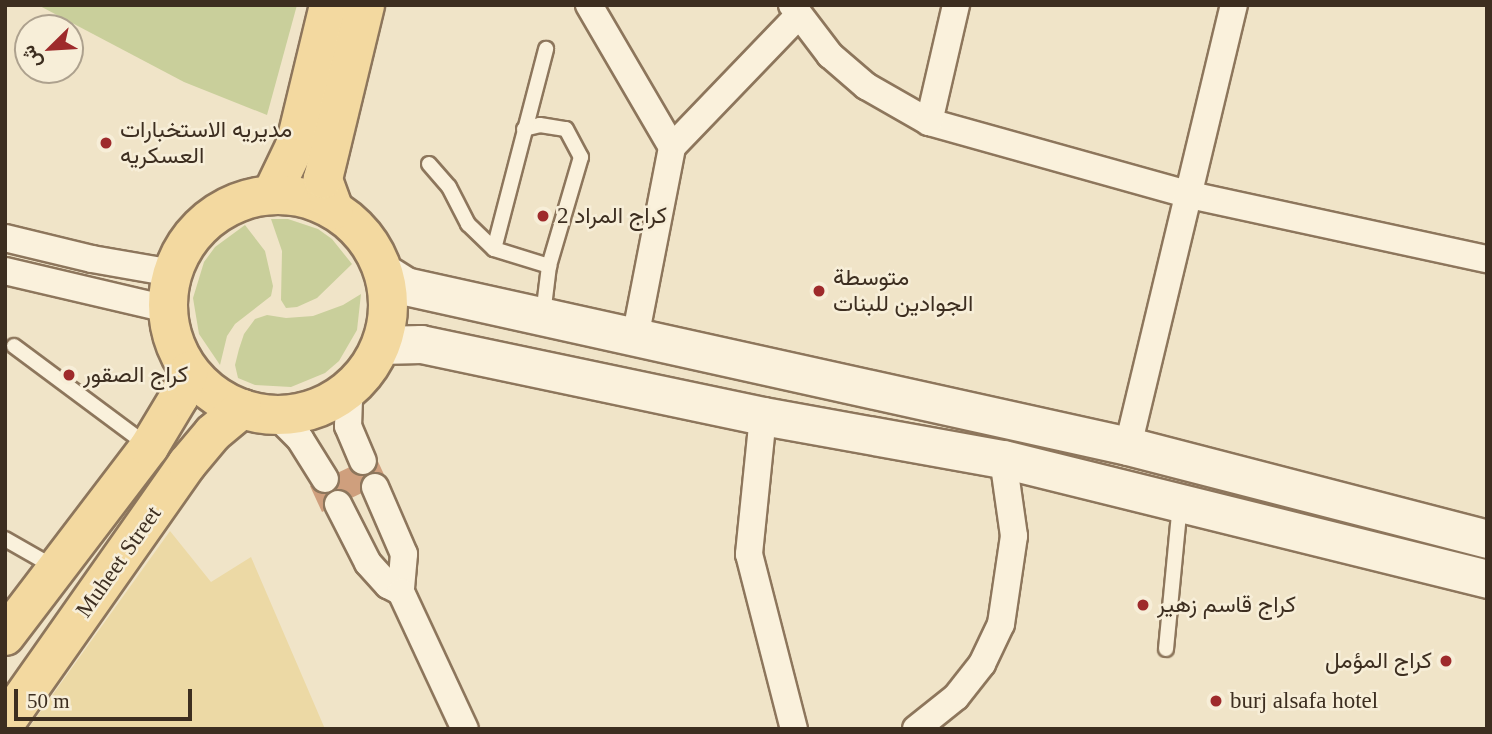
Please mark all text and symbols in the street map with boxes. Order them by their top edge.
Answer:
north arrow [14,14,84,84]
text: ش [17,42,45,72]
place label: مديريه الاستخبارات العسكريه [120,116,292,170]
marker: مديريه الاستخبارات العسكريه [98,135,114,151]
place label: كراج المراد 2 [557,202,667,230]
marker: كراج المراد 2 [535,208,551,224]
place label: متوسطة الجوادين للبنات [833,264,973,318]
marker: متوسطة الجوادين للبنات [811,283,827,299]
place label: كراج الصقور [83,361,188,389]
marker: كراج الصقور [61,367,77,383]
street label: Muheet Street [71,501,167,623]
place label: كراج قاسم زهير [1157,591,1296,619]
marker: كراج قاسم زهير [1135,597,1151,613]
place label: كراج المؤمل [1325,647,1432,675]
marker: كراج المؤمل [1438,653,1454,669]
scale bar [18,674,196,718]
place label: burj alsafa hotel [1230,687,1378,715]
text: 50 m [27,689,70,713]
marker: burj alsafa hotel [1208,693,1224,709]

